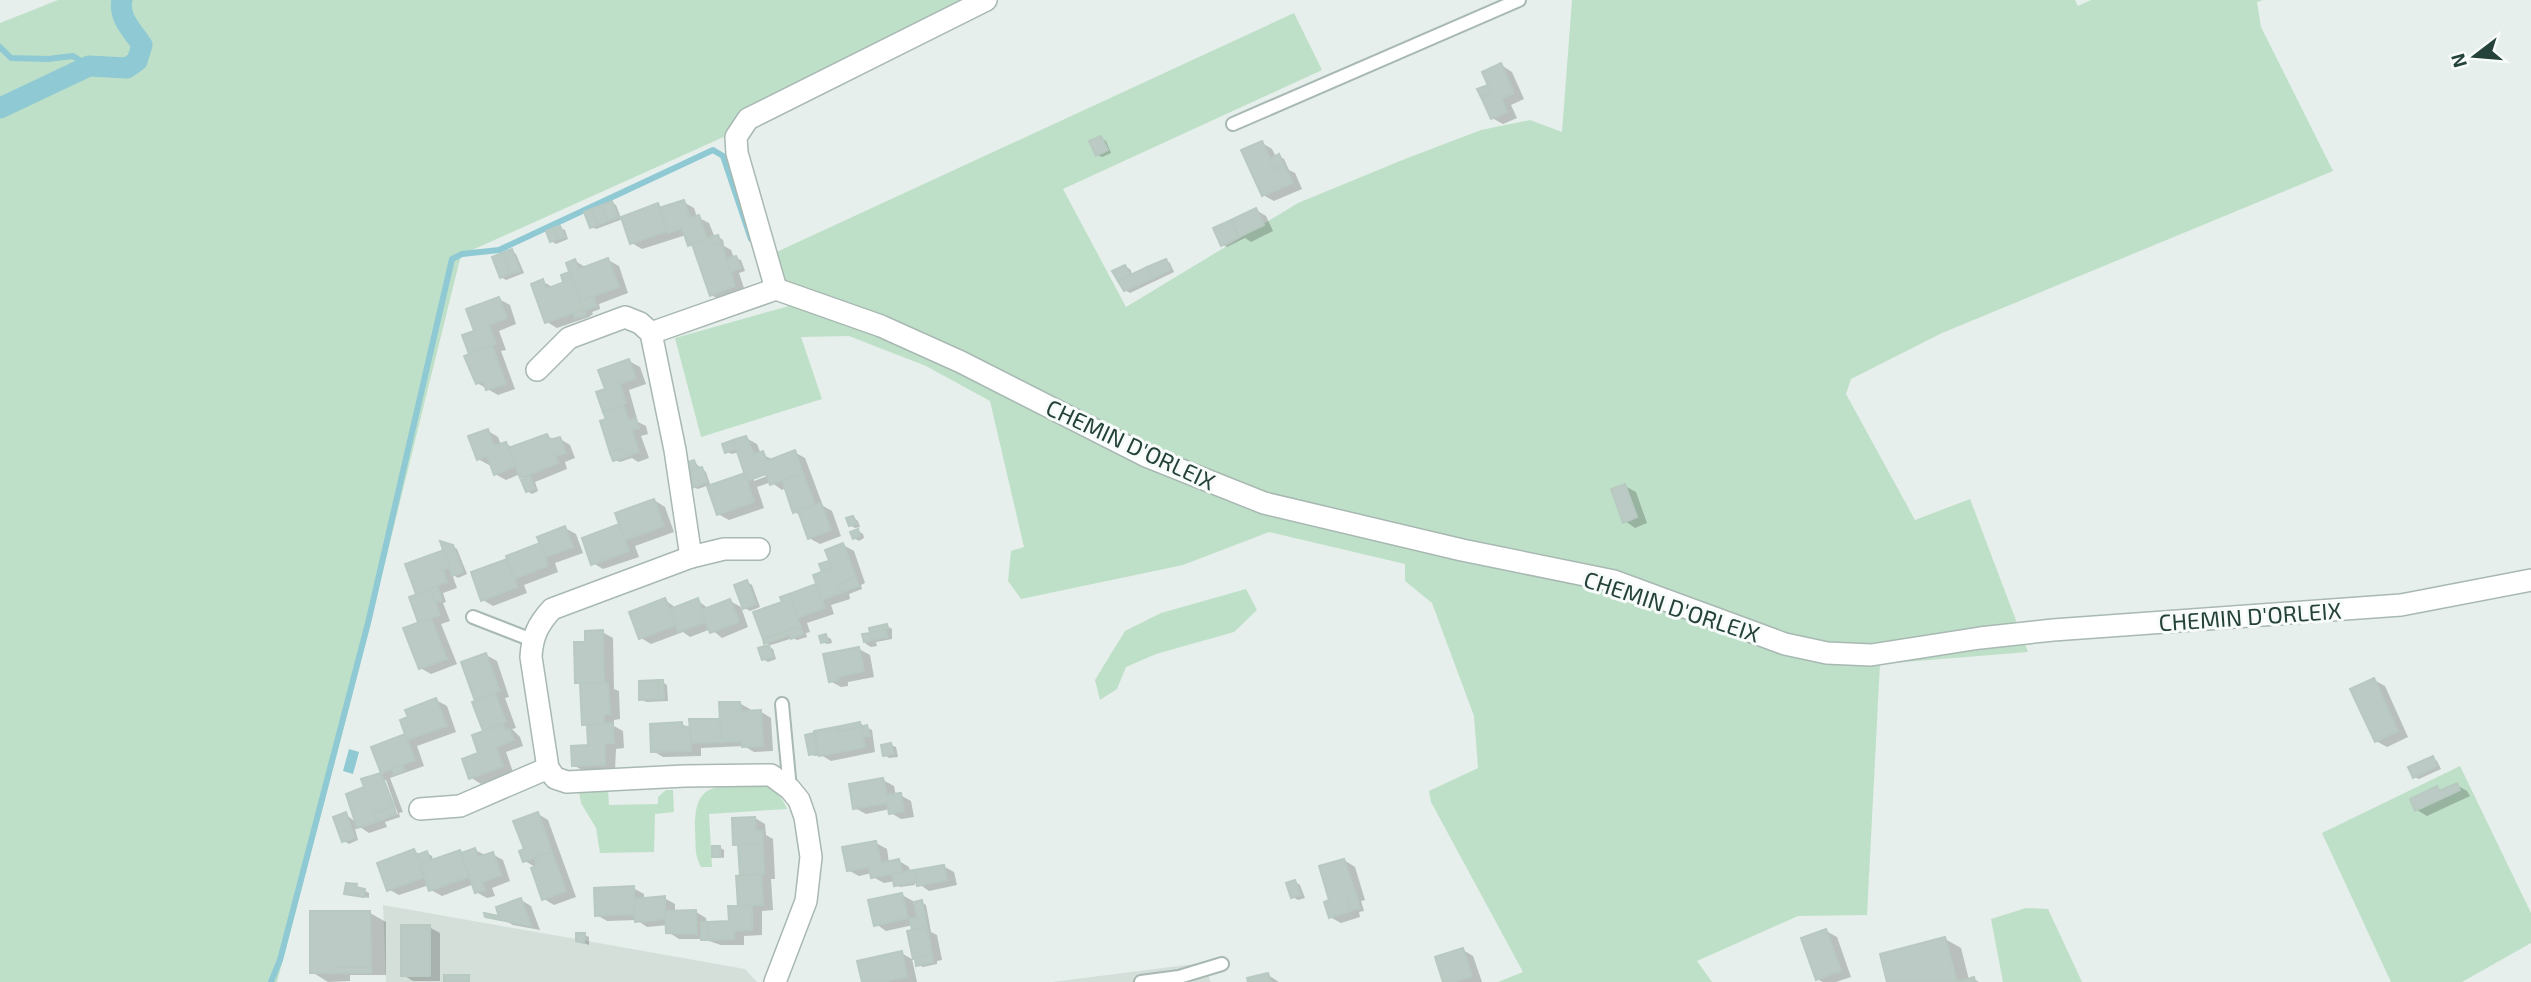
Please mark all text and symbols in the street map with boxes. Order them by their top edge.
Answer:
north arrow [2440,21,2510,91]
text: N [2445,51,2471,71]
street label: CHEMIN D'ORLEIX [1042,393,1220,495]
street label: CHEMIN D'ORLEIX [1580,564,1764,648]
street label: CHEMIN D'ORLEIX [2158,596,2342,636]

